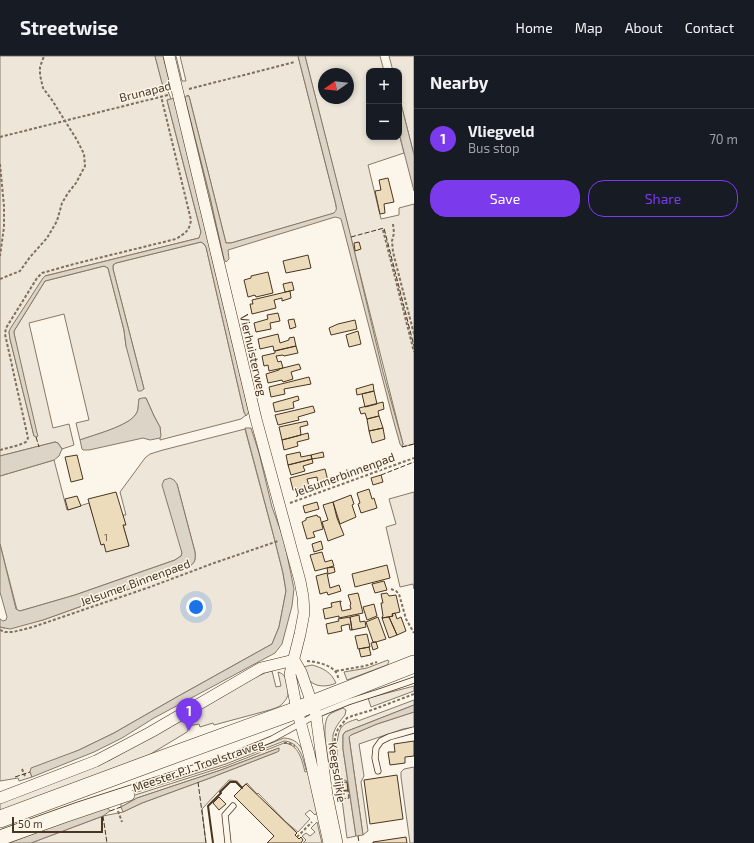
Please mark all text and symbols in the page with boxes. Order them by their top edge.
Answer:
text: Streetwise [20,16,118,39]
text: Home [516,19,553,36]
text: Map [575,19,603,36]
text: About [625,19,663,36]
text: Contact [685,19,734,36]
north arrow [318,68,354,104]
map controls [366,68,402,140]
button: + [366,68,402,104]
text: Nearby [430,72,488,92]
street label: Brunapad [118,78,172,104]
button: − [366,104,402,140]
text: Vliegveld [468,122,535,140]
text: 1 [440,131,446,147]
text: 70 m [709,131,738,147]
text: Bus stop [468,140,519,156]
button: Save [430,180,580,217]
button: Share [588,180,738,217]
street label: Vierhuisterweg [238,313,270,397]
street label: Jelsumerbinnenpad [292,449,396,499]
house number: 1 [104,531,108,543]
street label: Jelsumer Binnenpaed [78,556,192,608]
your location [186,597,206,617]
pin: 1 [176,698,202,731]
street label: Meester P.J. Troelstraweg [130,736,266,794]
street label: Keegsdijkje [325,741,350,803]
scale bar [12,815,103,834]
text: 50 m [18,817,43,830]

